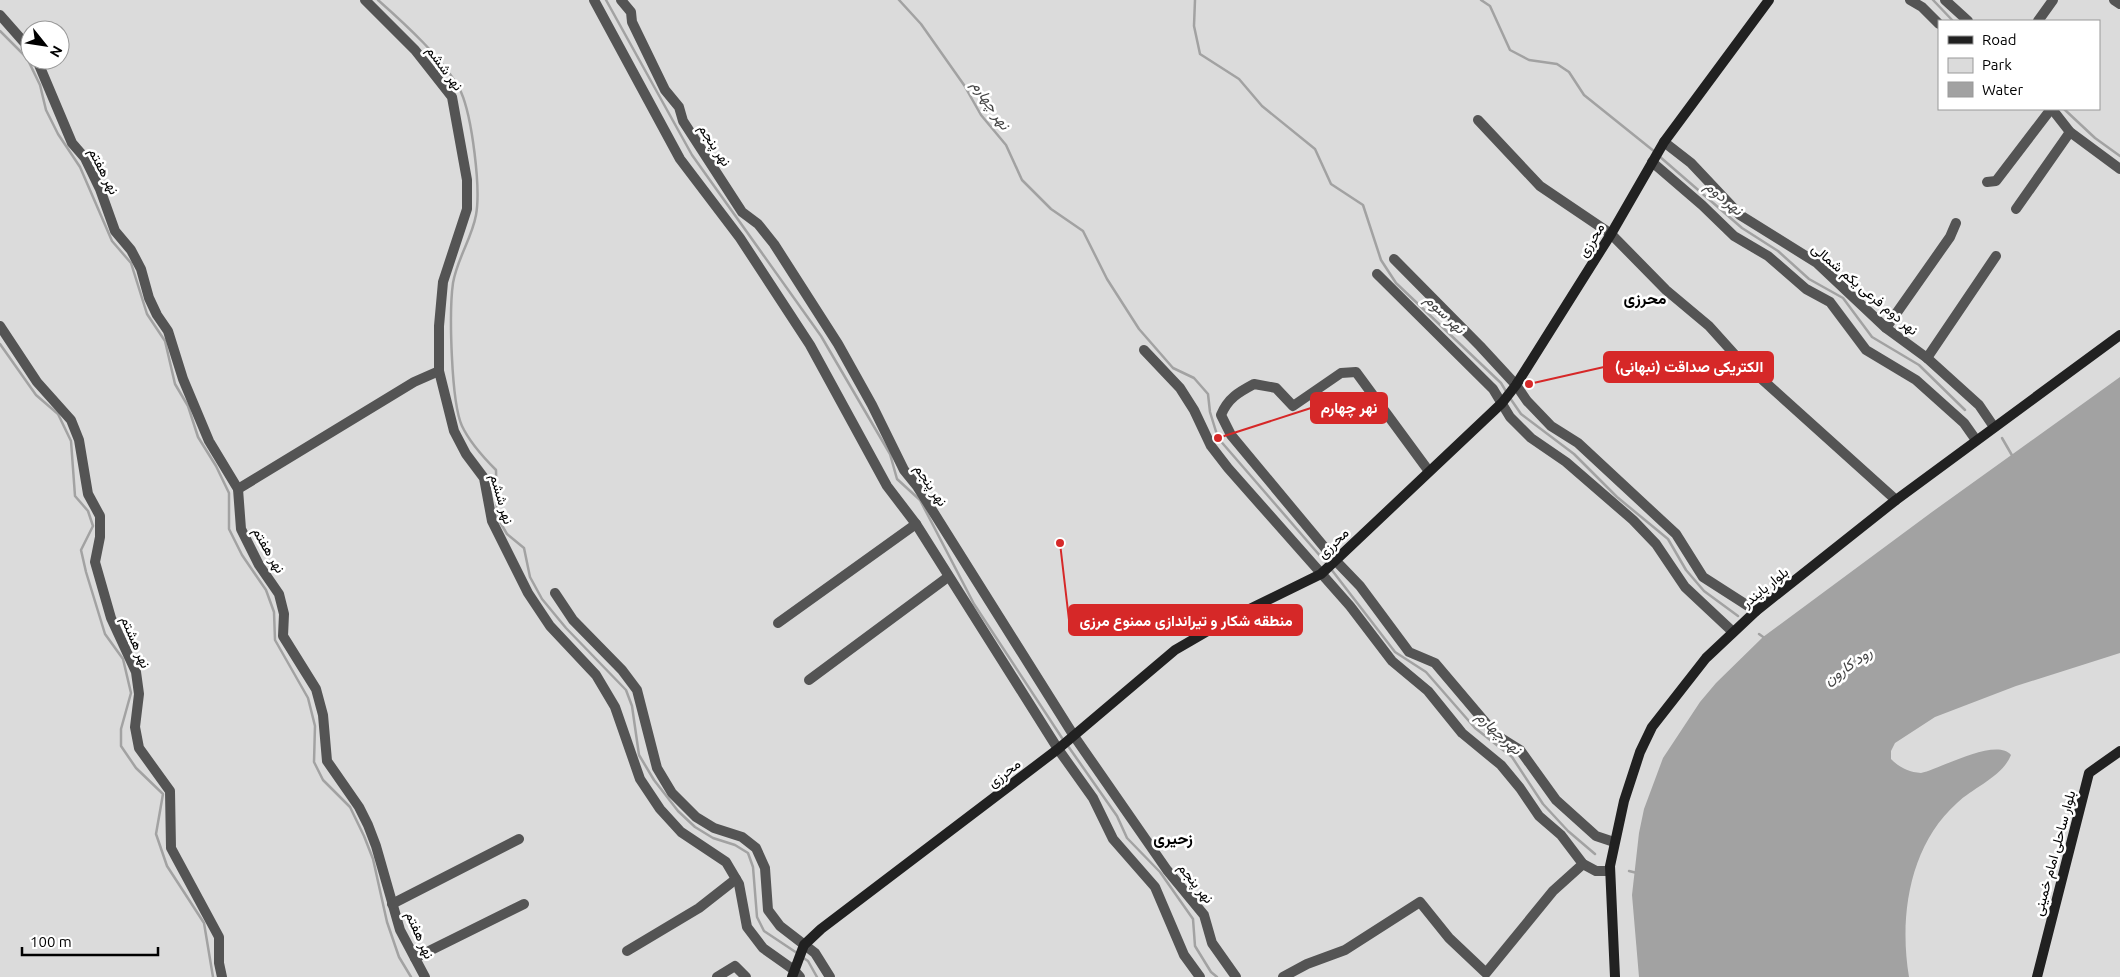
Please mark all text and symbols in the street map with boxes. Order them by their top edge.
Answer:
north arrow [20,20,70,70]
legend [1938,20,2100,110]
text: Road [1982,31,2017,48]
text: N [47,43,66,60]
street label: نهر ششم [423,43,467,94]
text: Park [1982,56,2012,73]
water label: نهر چهارم [967,76,1014,134]
text: Water [1982,81,2023,98]
street label: نهر پنجم [694,121,735,170]
street label: نهر هفتم [85,145,123,197]
water label: نهر دوم [1700,176,1747,220]
street label: محرزی [1574,220,1608,260]
street label: نهر دوم فرعی یکم شمالی [1808,240,1921,339]
district label: محرزی [1623,289,1667,309]
water label: نهر سوم [1420,290,1469,339]
callout: الکتریکی صداقت (نبهانی) [1604,352,1773,382]
text: الکتریکی صداقت (نبهانی) [1615,358,1763,376]
callout: نهر چهارم [1311,393,1387,423]
text: نهر چهارم [1321,399,1377,418]
street label: نهر پنجم [910,461,951,510]
street label: نهر ششم [486,472,517,526]
street label: نهر هفتم [249,524,288,576]
street label: محرزی [1314,524,1353,562]
street label: بلوار بایندر [1738,563,1792,612]
callout: منطقه شکار و تیراندازی ممنوع مرزی [1069,605,1302,635]
text: منطقه شکار و تیراندازی ممنوع مرزی [1079,612,1293,631]
street label: نهر هشتم [117,614,154,671]
water label: رود کارون [1820,643,1876,689]
water label: نهر چهارم [1471,707,1526,760]
street label: محرزی [985,755,1024,791]
street label: بلوار ساحلی امام خمینی [2030,789,2079,918]
district label: زحیری [1153,829,1193,849]
street label: نهر پنجم [1173,860,1217,908]
street label: نهر هفتم [402,909,438,962]
scale bar [22,924,159,956]
text: 100 m [30,933,72,950]

